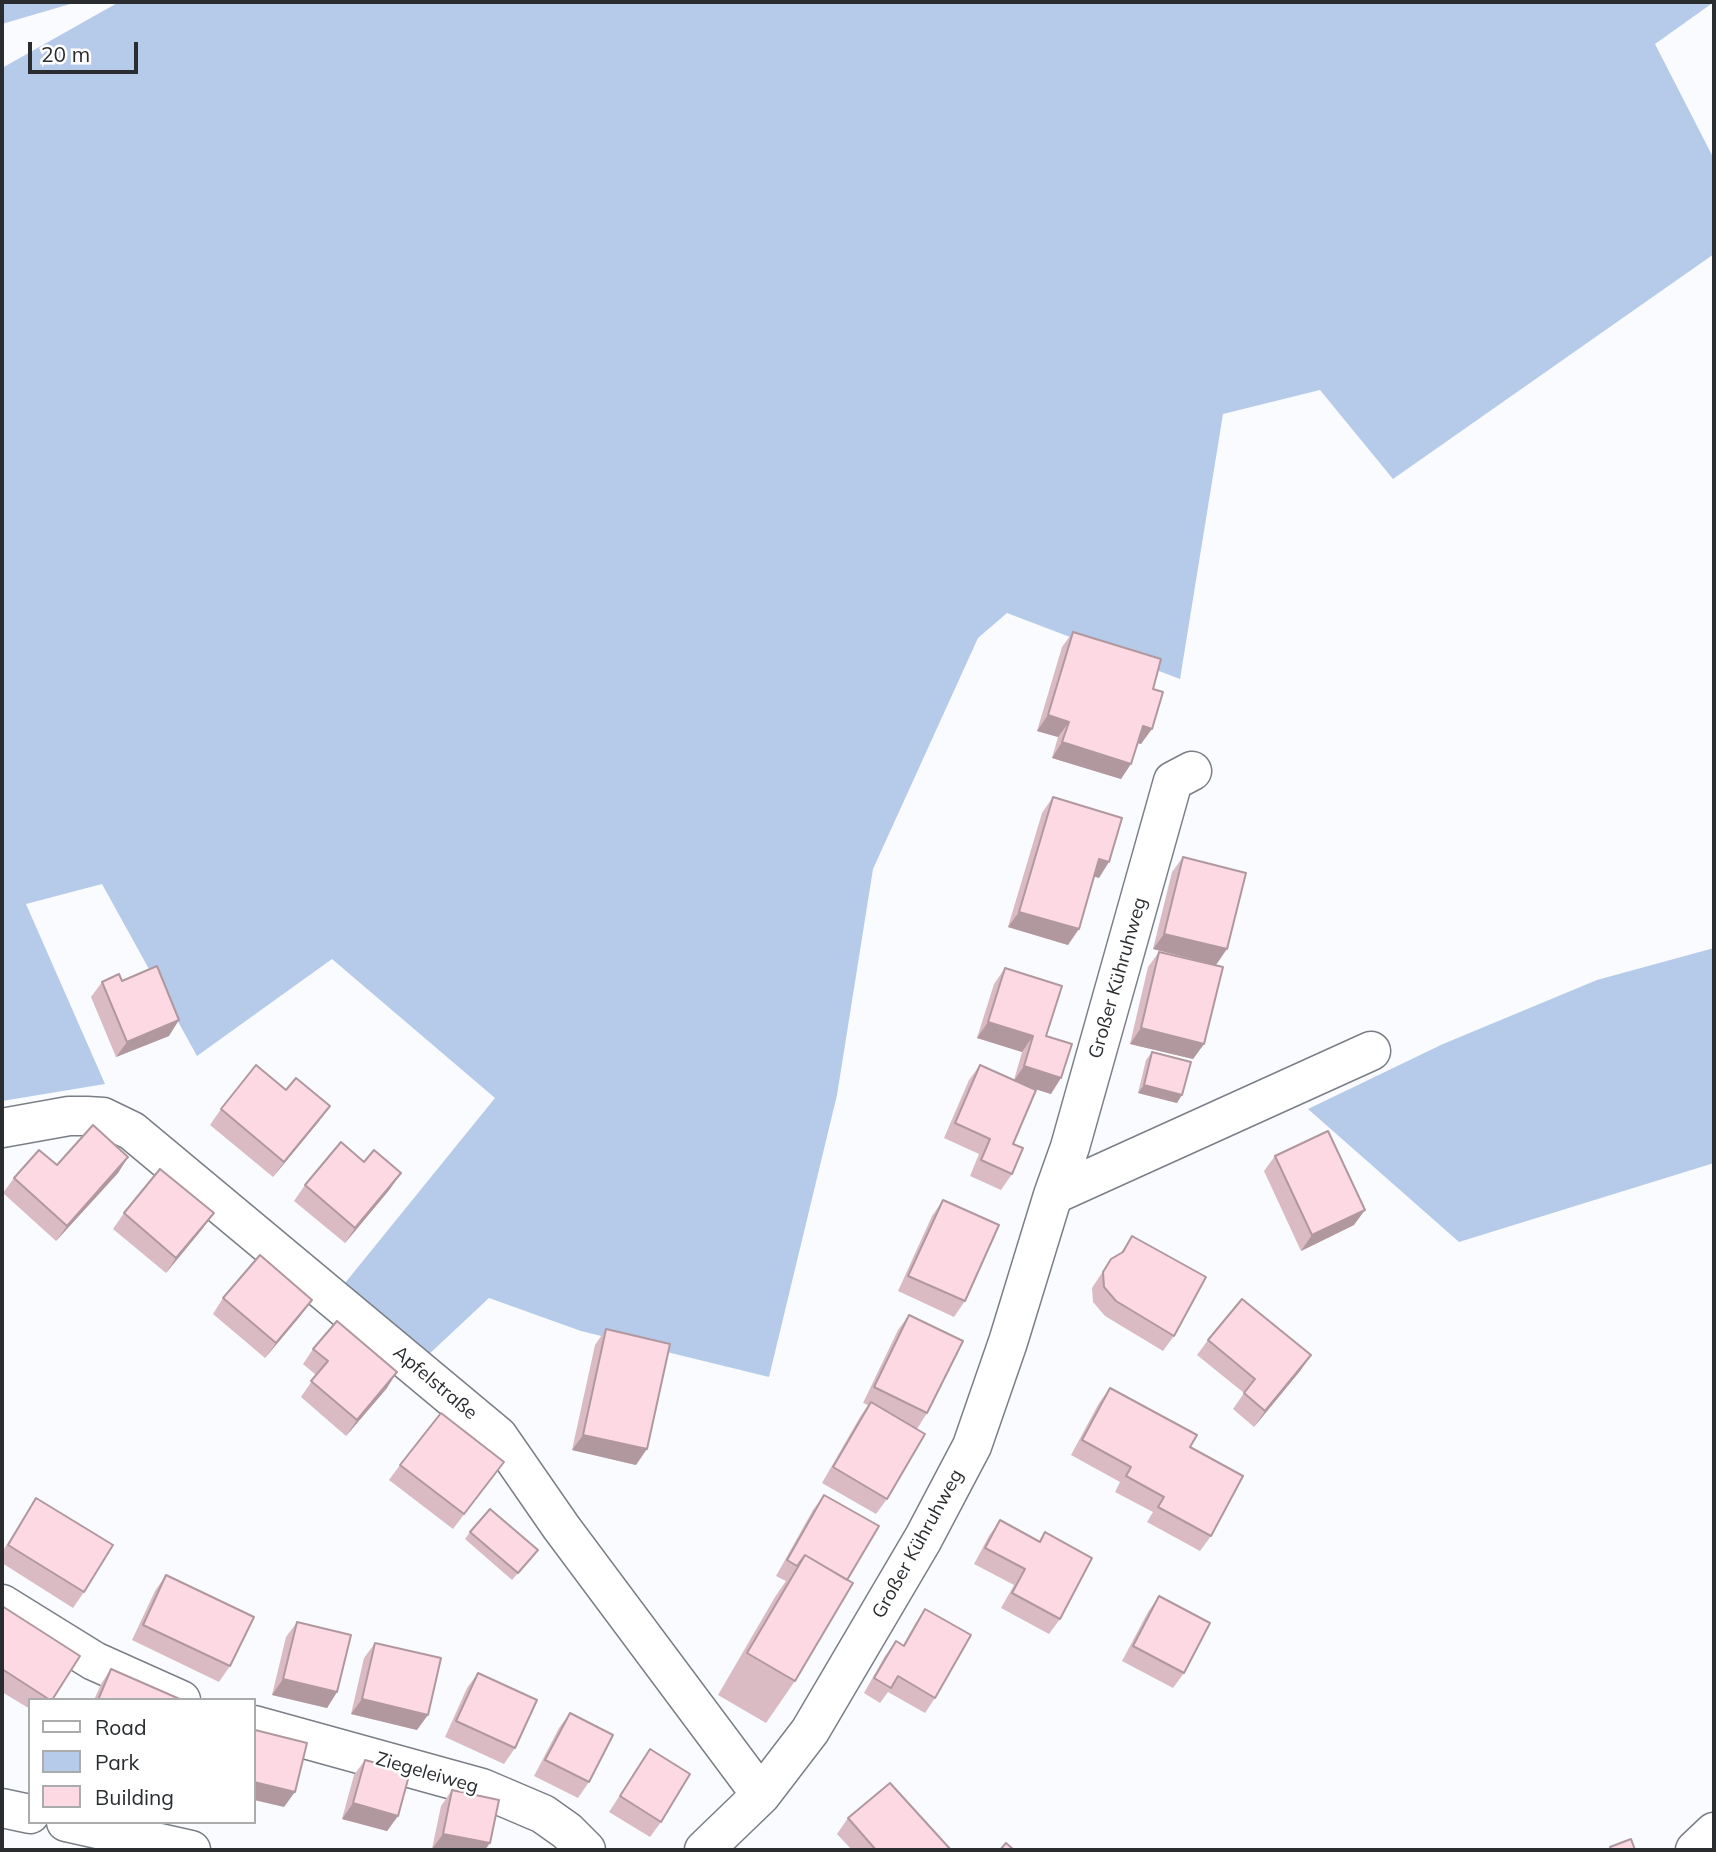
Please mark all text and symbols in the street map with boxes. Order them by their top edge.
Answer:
scale bar [32,28,142,72]
text: 20 m [41,41,90,67]
street label: Großer Kühruhweg [1084,895,1152,1061]
street label: Apfelstraße [388,1341,482,1425]
street label: Großer Kühruhweg [868,1466,968,1622]
legend [28,1698,256,1824]
text: Road [95,1714,146,1740]
street label: Ziegeleiweg [373,1747,481,1799]
text: Park [95,1749,139,1775]
text: Building [95,1784,174,1810]

